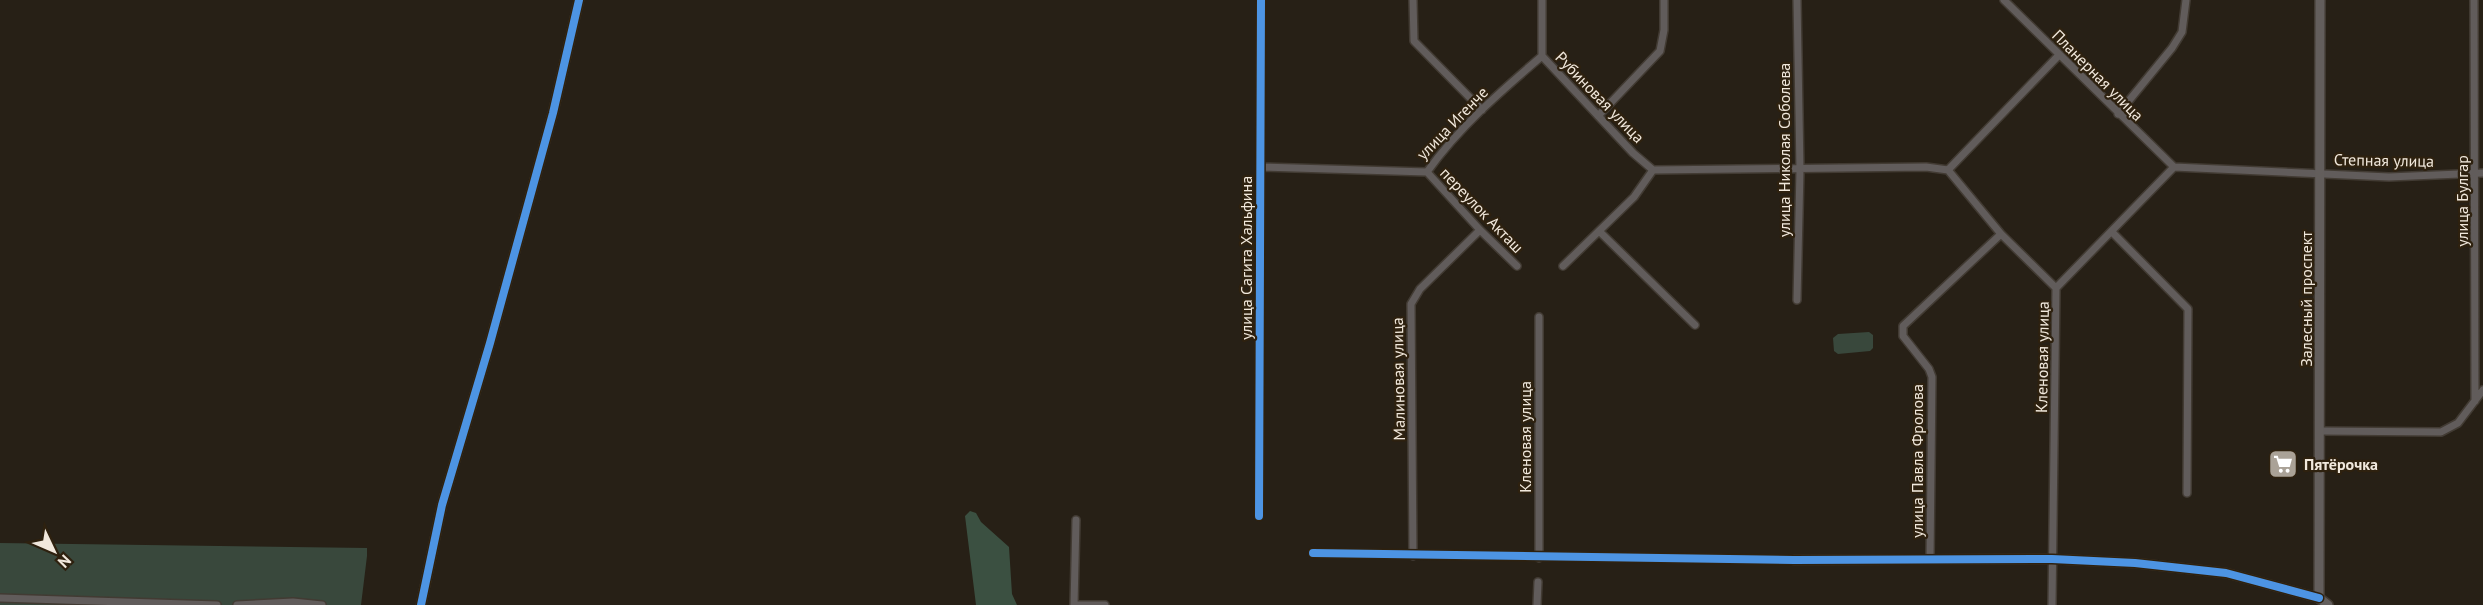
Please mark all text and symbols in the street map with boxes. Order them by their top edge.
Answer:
street label: Планерная улица [2048,25,2148,125]
street label: Рубиновая улица [1551,47,1649,147]
street label: улица Николая Соболева [1774,63,1794,237]
street label: улица Игенче [1412,82,1492,164]
street label: Степная улица [2334,149,2434,171]
street label: улица Булгар [2452,155,2472,247]
street label: переулок Акташ [1436,163,1528,257]
street label: улица Сагита Хальфина [1236,176,1256,340]
street label: Залесный проспект [2296,231,2316,367]
street label: Кленовая улица [2031,301,2053,413]
street label: Малиновая улица [1387,317,1409,441]
street label: Кленовая улица [1515,381,1535,493]
street label: улица Павла Фролова [1907,384,1927,538]
supermarket icon: Пятёрочка [2267,448,2299,480]
place label: Пятёрочка [2304,454,2378,474]
north arrow [24,521,84,581]
text: N [54,551,76,572]

